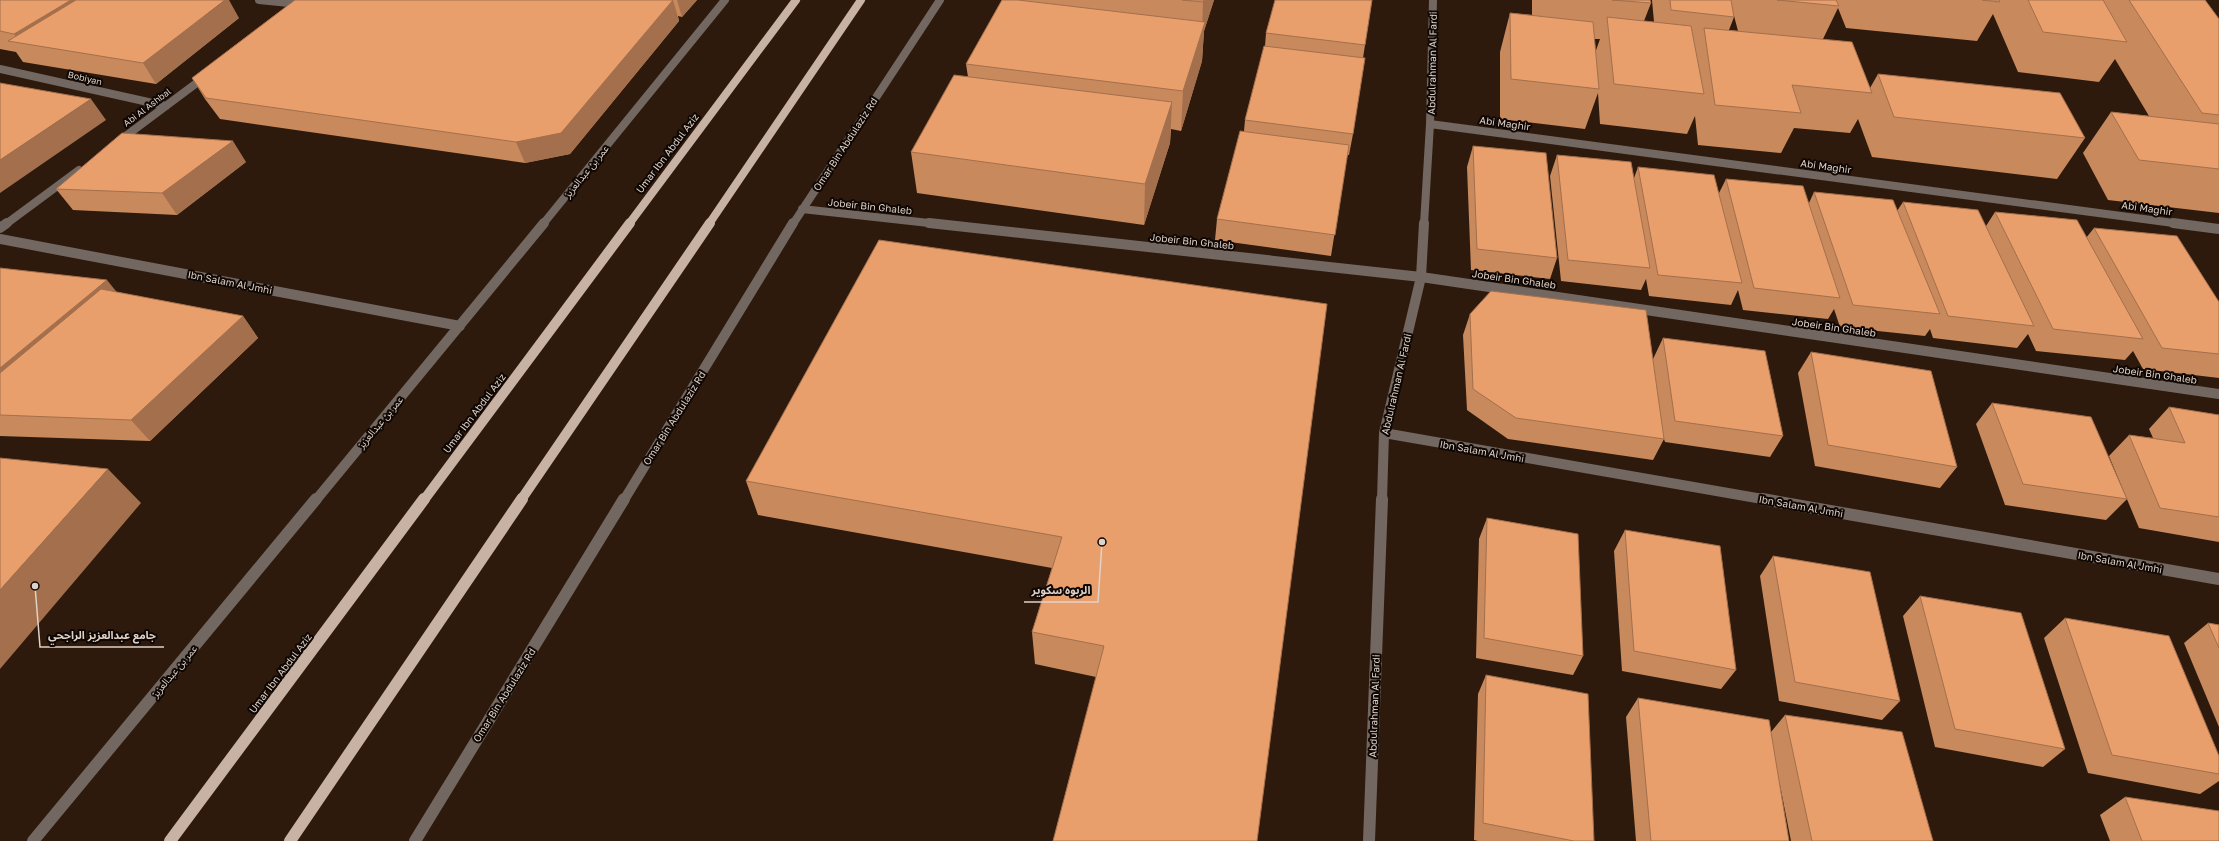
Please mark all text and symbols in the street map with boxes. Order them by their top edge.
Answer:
street label: Abdulrahman Al Fardi [1425,11,1439,115]
street label: Bobiyan [67,69,103,87]
street label: Abi Al Ashbal [121,85,173,129]
street label: Omar Bin Abdulaziz Rd [810,95,880,193]
street label: Umar Ibn Abdul Aziz [633,111,701,195]
street label: Abi Maghir [1479,113,1531,133]
street label: عمر بن عبدالعزيز [560,142,612,201]
street label: Abi Maghir [1800,156,1852,176]
street label: Jobeir Bin Ghaleb [827,196,913,216]
street label: Abi Maghir [2121,198,2173,218]
street label: Jobeir Bin Ghaleb [1149,231,1235,251]
street label: Jobeir Bin Ghaleb [1471,267,1557,291]
street label: Ibn Salam Al Jmhi [187,268,273,296]
street label: Jobeir Bin Ghaleb [1791,315,1877,339]
street label: Abdulrahman Al Fardi [1379,332,1413,436]
street label: Jobeir Bin Ghaleb [2112,362,2198,386]
street label: Omar Bin Abdulaziz Rd [640,369,708,467]
street label: Umar Ibn Abdul Aziz [440,371,508,455]
street label: عمر بن عبدالعزيز [354,393,406,452]
street label: Ibn Salam Al Jmhi [1439,438,1525,464]
street label: Ibn Salam Al Jmhi [1758,493,1844,519]
street label: Ibn Salam Al Jmhi [2077,549,2163,575]
callout: الربوه سكوير [1024,579,1098,602]
text: الربوه سكوير [1031,583,1090,597]
callout: جامع عبدالعزيز الراجحي [40,624,164,647]
text: جامع عبدالعزيز الراجحي [48,628,156,645]
street label: Umar Ibn Abdul Aziz [246,631,314,715]
street label: عمر بن عبدالعزيز [148,642,200,701]
street label: Omar Bin Abdulaziz Rd [470,646,538,744]
street label: Abdulrahman Al Fardi [1366,654,1382,758]

